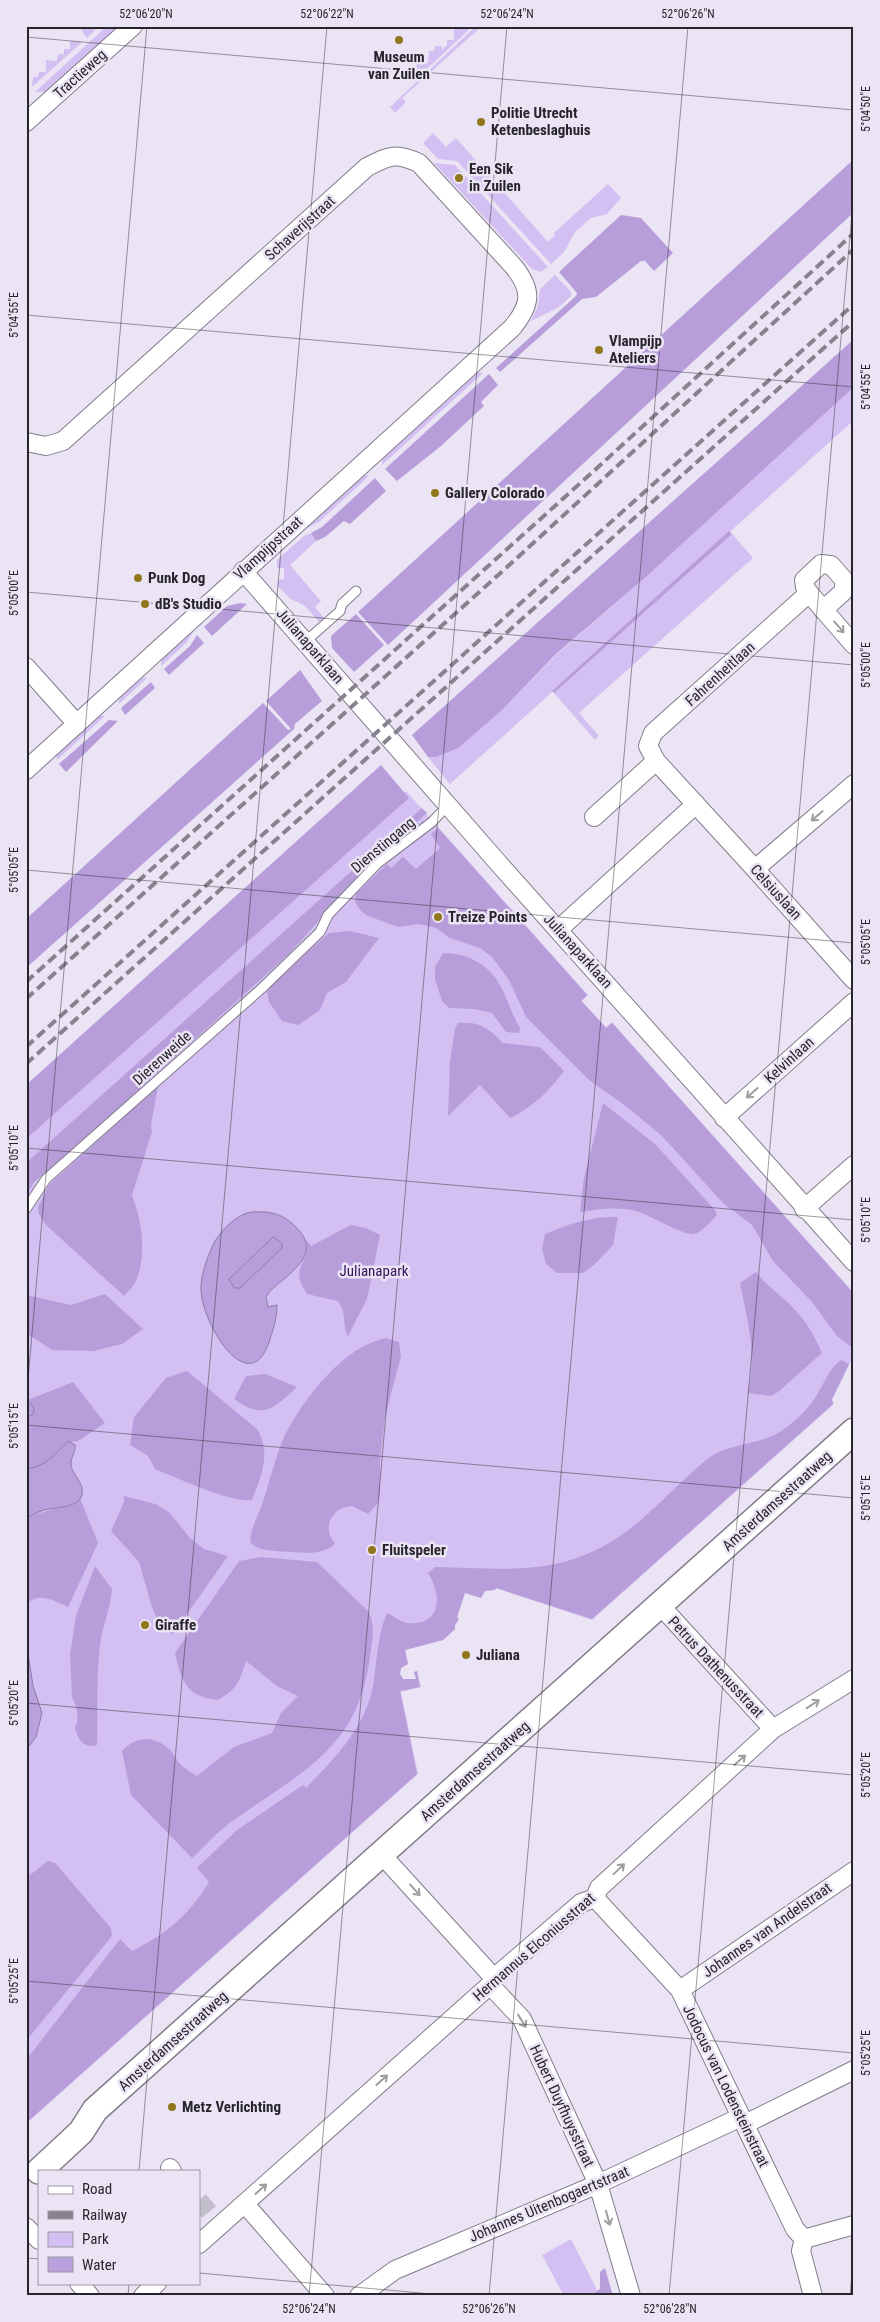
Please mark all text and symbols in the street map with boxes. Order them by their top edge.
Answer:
text: 52°06'20"N [119,7,173,21]
text: 52°06'22"N [300,7,354,21]
text: 52°06'24"N [480,7,534,21]
text: 52°06'26"N [661,7,715,21]
marker: Museum van Zuilen [393,34,405,46]
street label: Tractieweg [50,46,110,102]
place label: Museum van Zuilen [368,48,430,83]
text: 5°04'50"E [859,86,873,132]
place label: Politie Utrecht Ketenbeslaghuis [491,104,591,139]
marker: Politie Utrecht Ketenbeslaghuis [475,116,487,128]
place label: Een Sik in Zuilen [469,160,521,195]
marker: Een Sik in Zuilen [453,172,465,184]
street label: Schaverijstraat [261,192,339,264]
text: 5°04'55"E [7,292,21,338]
place label: Vlampijp Ateliers [609,332,662,367]
marker: Vlampijp Ateliers [593,344,605,356]
text: 5°04'55"E [859,364,873,410]
place label: Gallery Colorado [445,484,545,502]
marker: Gallery Colorado [429,487,441,499]
street label: Vlampijpstraat [230,512,306,584]
place label: Punk Dog [148,569,205,587]
text: 5°05'00"E [7,570,21,616]
marker: Punk Dog [132,572,144,584]
place label: dB's Studio [155,595,222,613]
marker: dB's Studio [139,598,151,610]
street label: Julianaparklaan [272,605,348,687]
one-way arrow [833,620,844,633]
street label: Fahrenheitlaan [682,638,758,710]
text: 5°05'00"E [859,642,873,688]
one-way arrow [811,810,824,821]
street label: Dienstingang [348,813,418,877]
text: 5°05'05"E [7,847,21,893]
street label: Celsiuslaan [746,861,806,923]
place label: Treize Points [448,908,527,926]
street label: Julianaparklaan [540,910,616,992]
marker: Treize Points [432,911,444,923]
text: 5°05'05"E [859,919,873,965]
street label: Dierenweide [129,1027,195,1089]
street label: Kelvinlaan [760,1033,818,1087]
one-way arrow [745,1087,758,1099]
text: 5°05'10"E [7,1125,21,1171]
text: 5°05'10"E [859,1197,873,1243]
park label: Julianapark [340,1262,409,1280]
text: 5°05'15"E [7,1403,21,1449]
street label: Amsterdamsestraatweg [719,1447,835,1555]
text: 5°05'15"E [859,1475,873,1521]
place label: Fluitspeler [382,1541,446,1559]
marker: Fluitspeler [366,1544,378,1556]
street label: Petrus Dathenusstraat [664,1613,768,1721]
place label: Giraffe [155,1616,196,1634]
marker: Giraffe [139,1619,151,1631]
place label: Juliana [476,1646,520,1664]
marker: Juliana [460,1649,472,1661]
text: 5°05'20"E [7,1680,21,1726]
one-way arrow [806,1698,820,1709]
street label: Amsterdamsestraatweg [417,1717,533,1825]
text: 5°05'20"E [859,1752,873,1798]
one-way arrow [733,1754,746,1766]
one-way arrow [613,1863,626,1875]
street label: Johannes van Andelstraat [699,1879,835,1981]
one-way arrow [409,1884,421,1897]
street label: Hermannus Elconiusstraat [469,1889,599,2005]
text: 5°05'25"E [7,1958,21,2004]
street label: Amsterdamsestraatweg [115,1987,231,2095]
street label: Jodocus van Lodensteinstraat [679,2002,773,2170]
one-way arrow [518,2014,528,2028]
text: 5°05'25"E [859,2030,873,2076]
street label: Hubert Duyfhuysstraat [526,2042,598,2170]
one-way arrow [376,2075,389,2086]
place label: Metz Verlichting [182,2098,281,2116]
marker: Metz Verlichting [166,2101,178,2113]
street label: Johannes Uitenbogaertstraat [466,2162,632,2246]
legend [38,2170,200,2284]
text: Road [82,2180,112,2198]
one-way arrow [255,2183,268,2194]
text: Railway [82,2206,127,2224]
one-way arrow [604,2209,614,2225]
text: Park [82,2230,109,2248]
text: Water [82,2256,117,2274]
text: 52°06'24"N [282,2302,336,2316]
text: 52°06'26"N [462,2302,516,2316]
text: 52°06'28"N [643,2302,697,2316]

